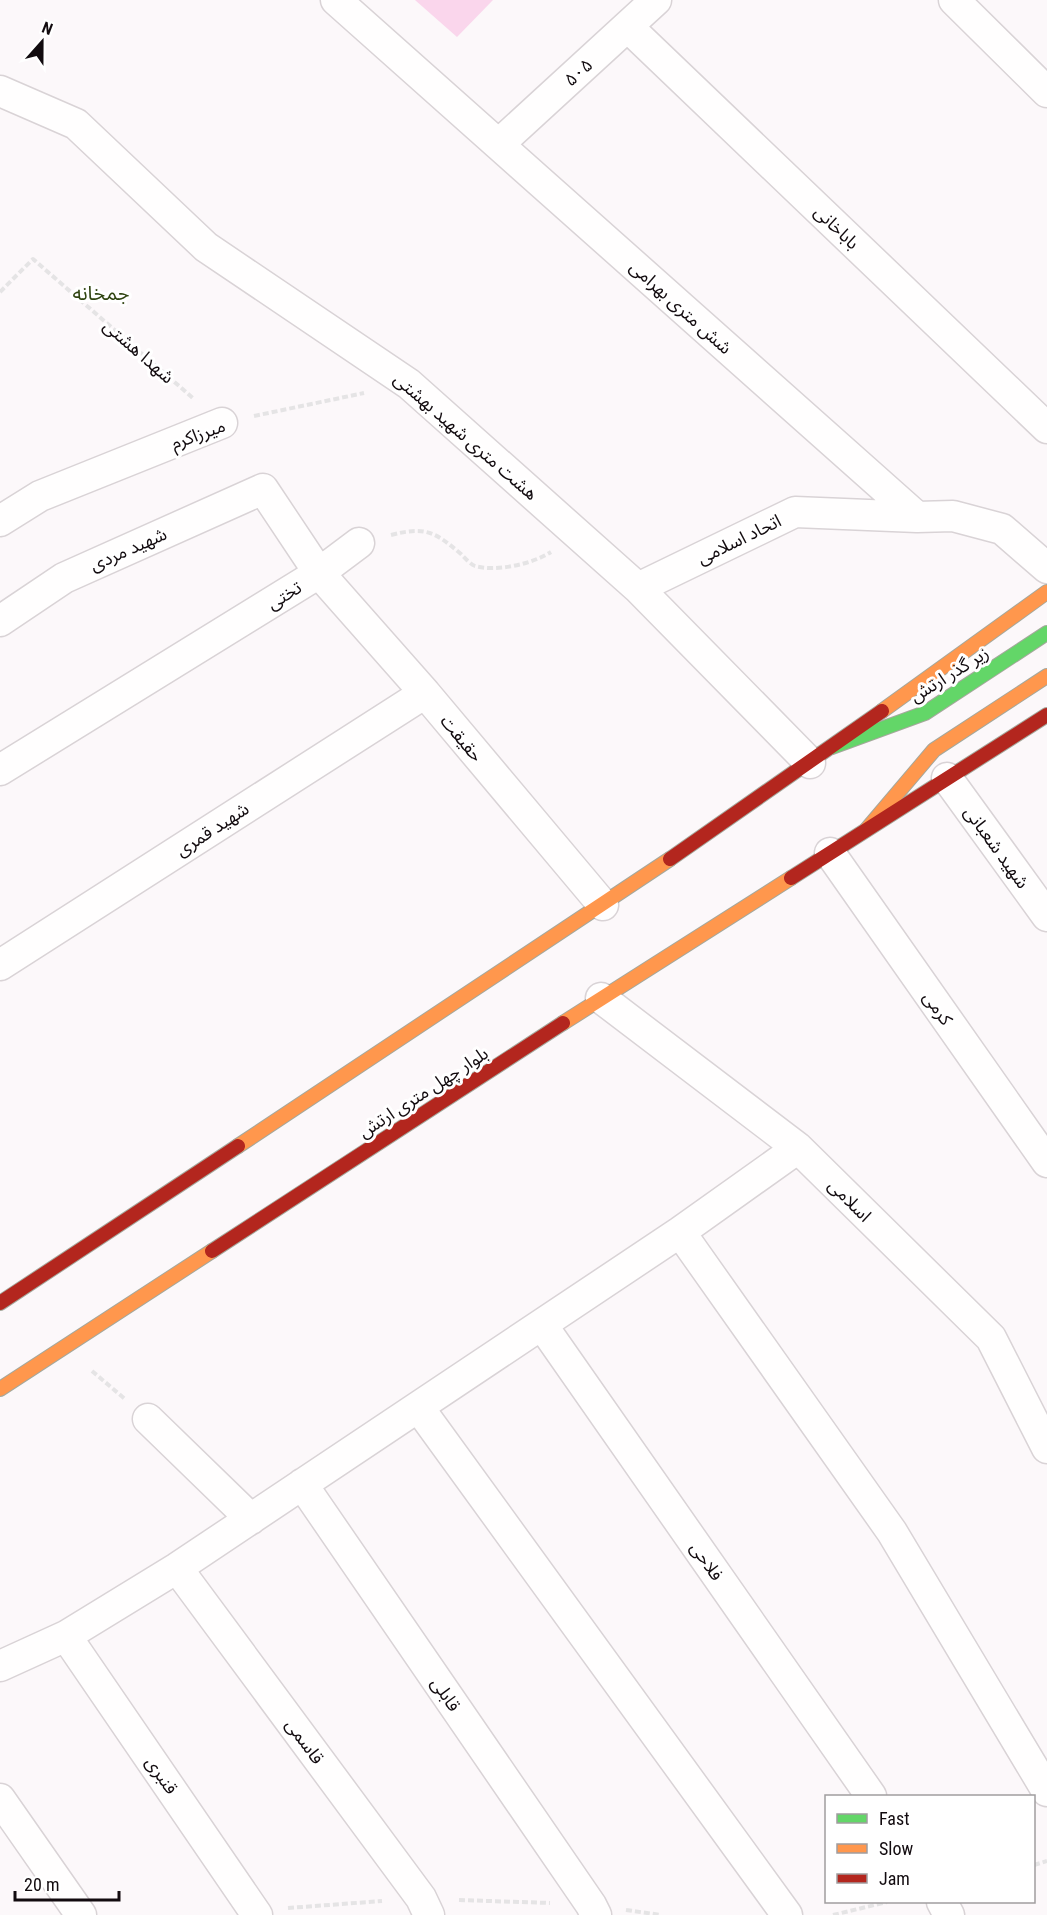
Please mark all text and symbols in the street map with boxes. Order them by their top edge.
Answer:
north arrow [12,12,72,72]
text: N [39,18,55,39]
street label: ۵۰۵ [559,54,597,90]
street label: باباخانی [810,201,864,254]
street label: شش متری بهرامی [625,256,736,359]
district label: جمخانه [73,281,130,305]
street label: شهدا هشتی [99,315,179,388]
street label: هشت متری شهید بهشتی [389,368,542,505]
street label: میرزاکرم [168,415,229,457]
street label: اتحاد اسلامی [694,510,785,569]
street label: شهید مردی [86,523,170,576]
street label: تختی [263,576,306,615]
street label: زیر گذر ارتش [906,642,993,707]
street label: حقیقت [436,710,488,766]
street label: شهید قمری [172,798,253,861]
street label: شهید شعبانی [959,802,1034,893]
street label: کرمی [918,987,957,1030]
street label: بلوار چهل متری ارتش [354,1042,492,1143]
street label: اسلامی [824,1174,876,1226]
street label: فلاحی [685,1537,728,1585]
street label: قابلی [426,1673,465,1716]
street label: قاسمی [281,1714,329,1768]
street label: قنبری [141,1752,182,1798]
legend [825,1795,1035,1903]
text: Fast [879,1808,910,1829]
text: Slow [879,1838,914,1859]
scale bar [15,1864,118,1902]
text: Jam [879,1868,910,1889]
text: 20 m [24,1874,59,1895]

